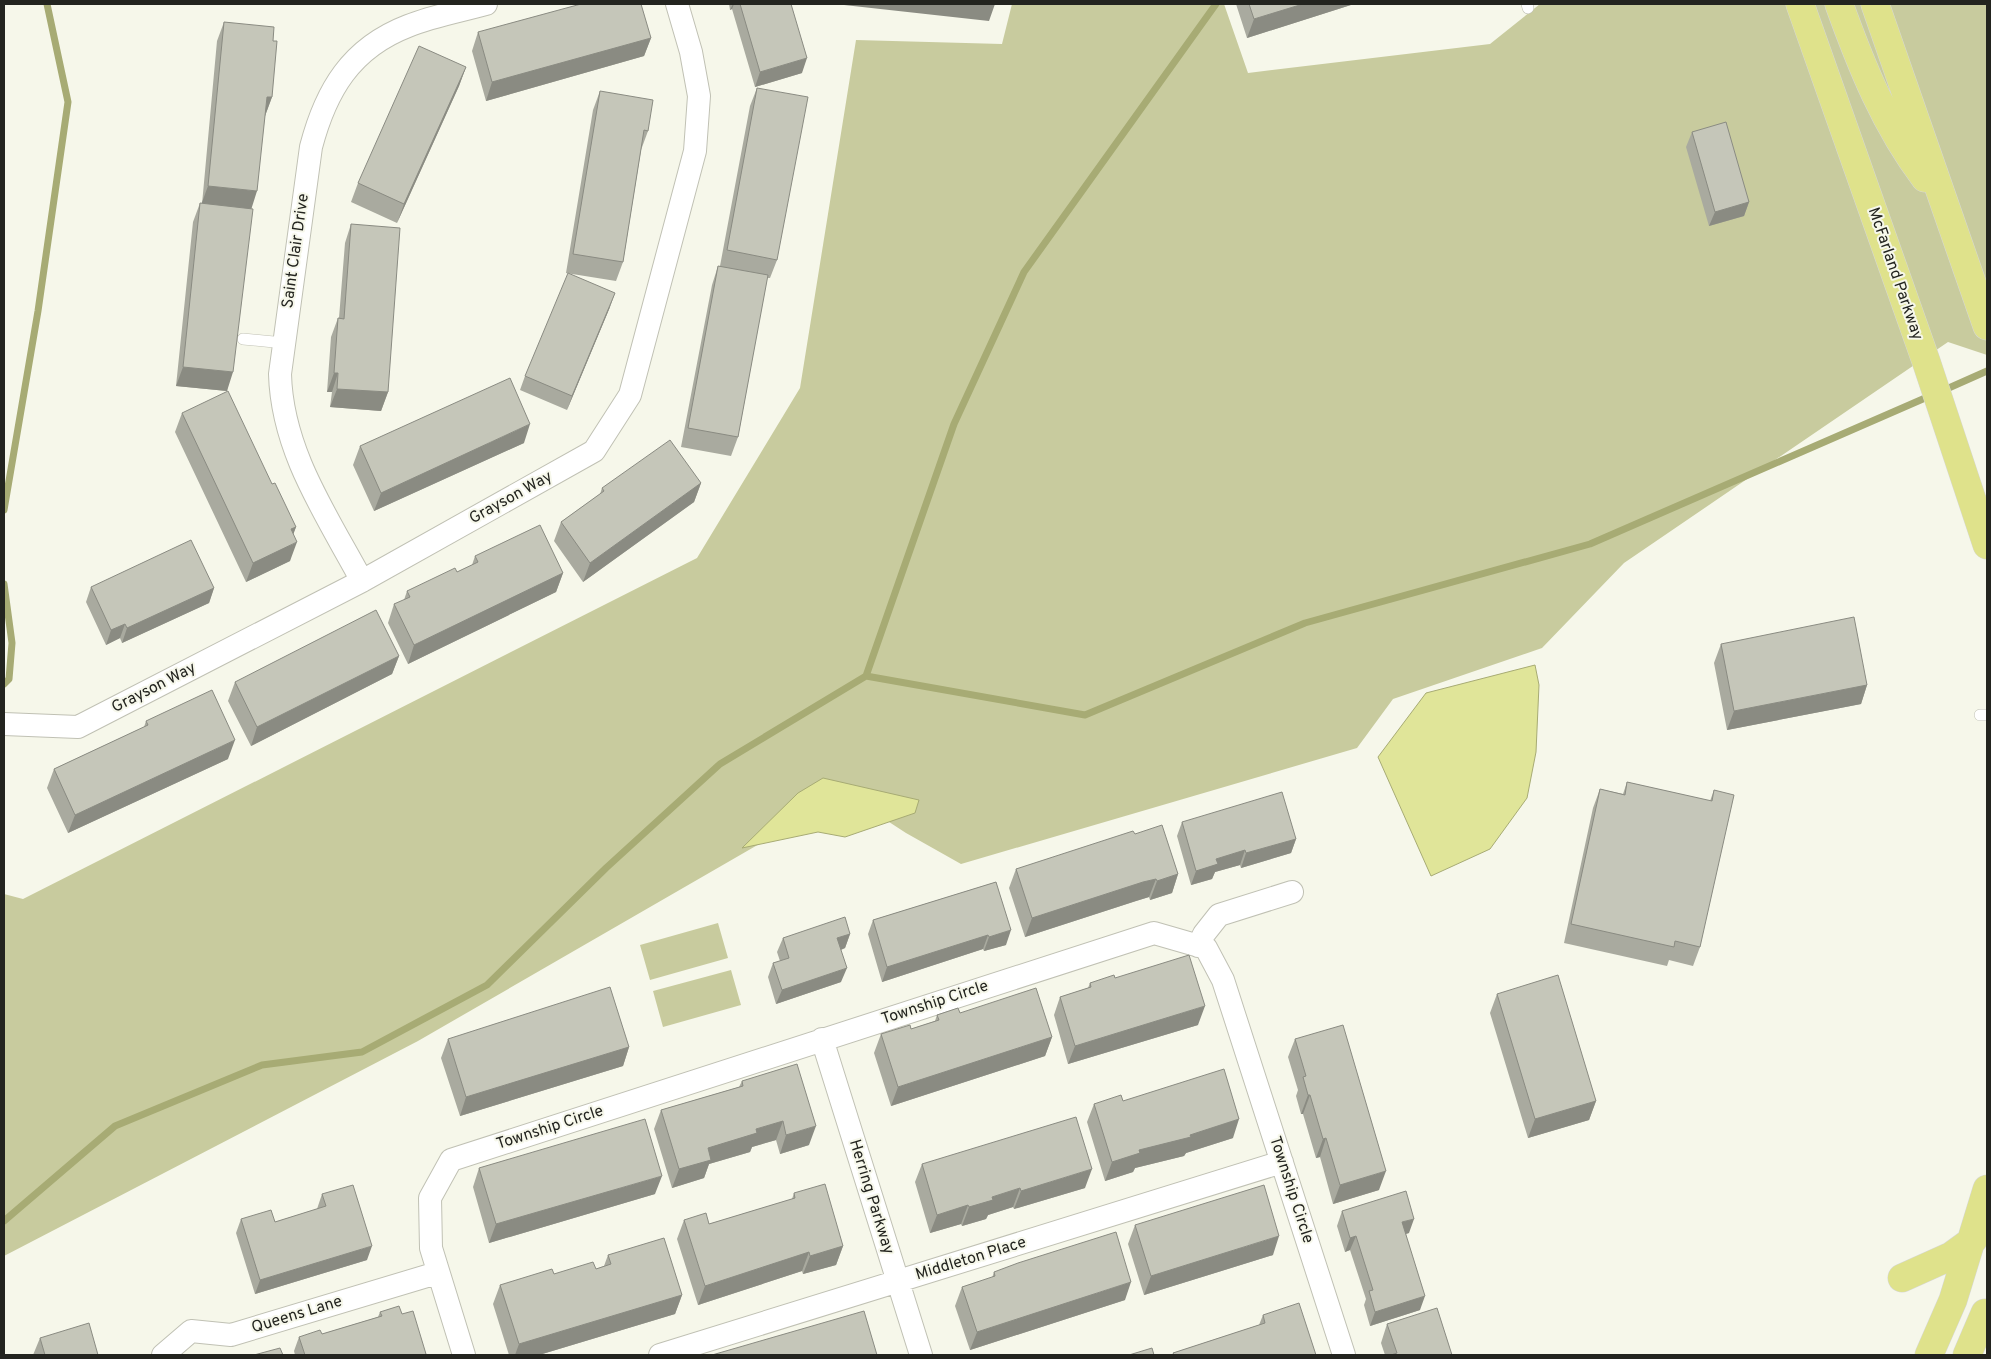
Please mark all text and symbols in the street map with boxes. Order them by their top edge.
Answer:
street label: Saint Clair Drive [278,192,314,310]
street label: McFarland Parkway [1863,205,1927,343]
street label: Grayson Way [466,467,556,529]
street label: Grayson Way [108,658,200,718]
street label: Township Circle [879,976,991,1030]
street label: Township Circle [494,1101,606,1155]
street label: Township Circle [1264,1134,1318,1246]
street label: Herring Parkway [844,1137,898,1257]
street label: Middleton Place [913,1233,1029,1285]
street label: Queens Lane [249,1292,345,1338]

